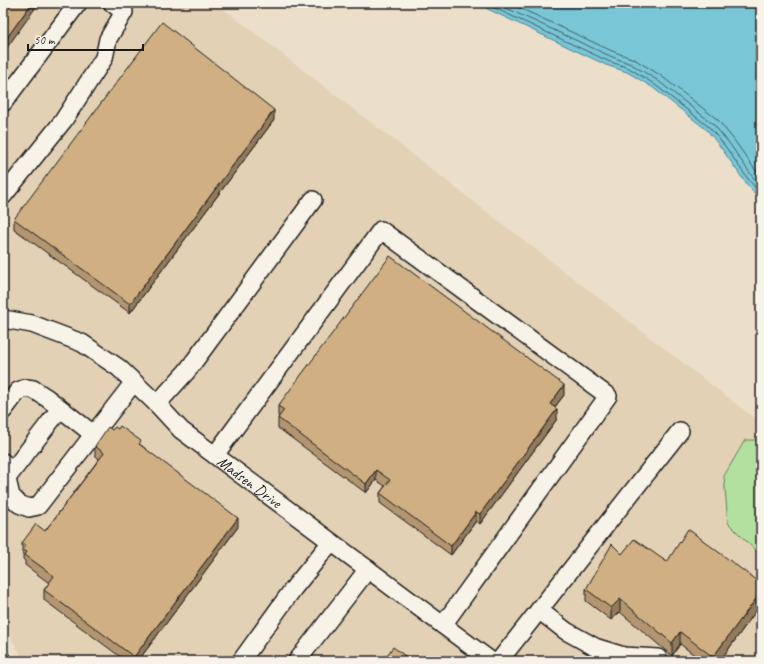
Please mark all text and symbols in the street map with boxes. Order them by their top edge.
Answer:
scale bar [28,26,143,52]
text: 50 m [34,32,56,48]
street label: Madsen Drive [213,452,287,514]

